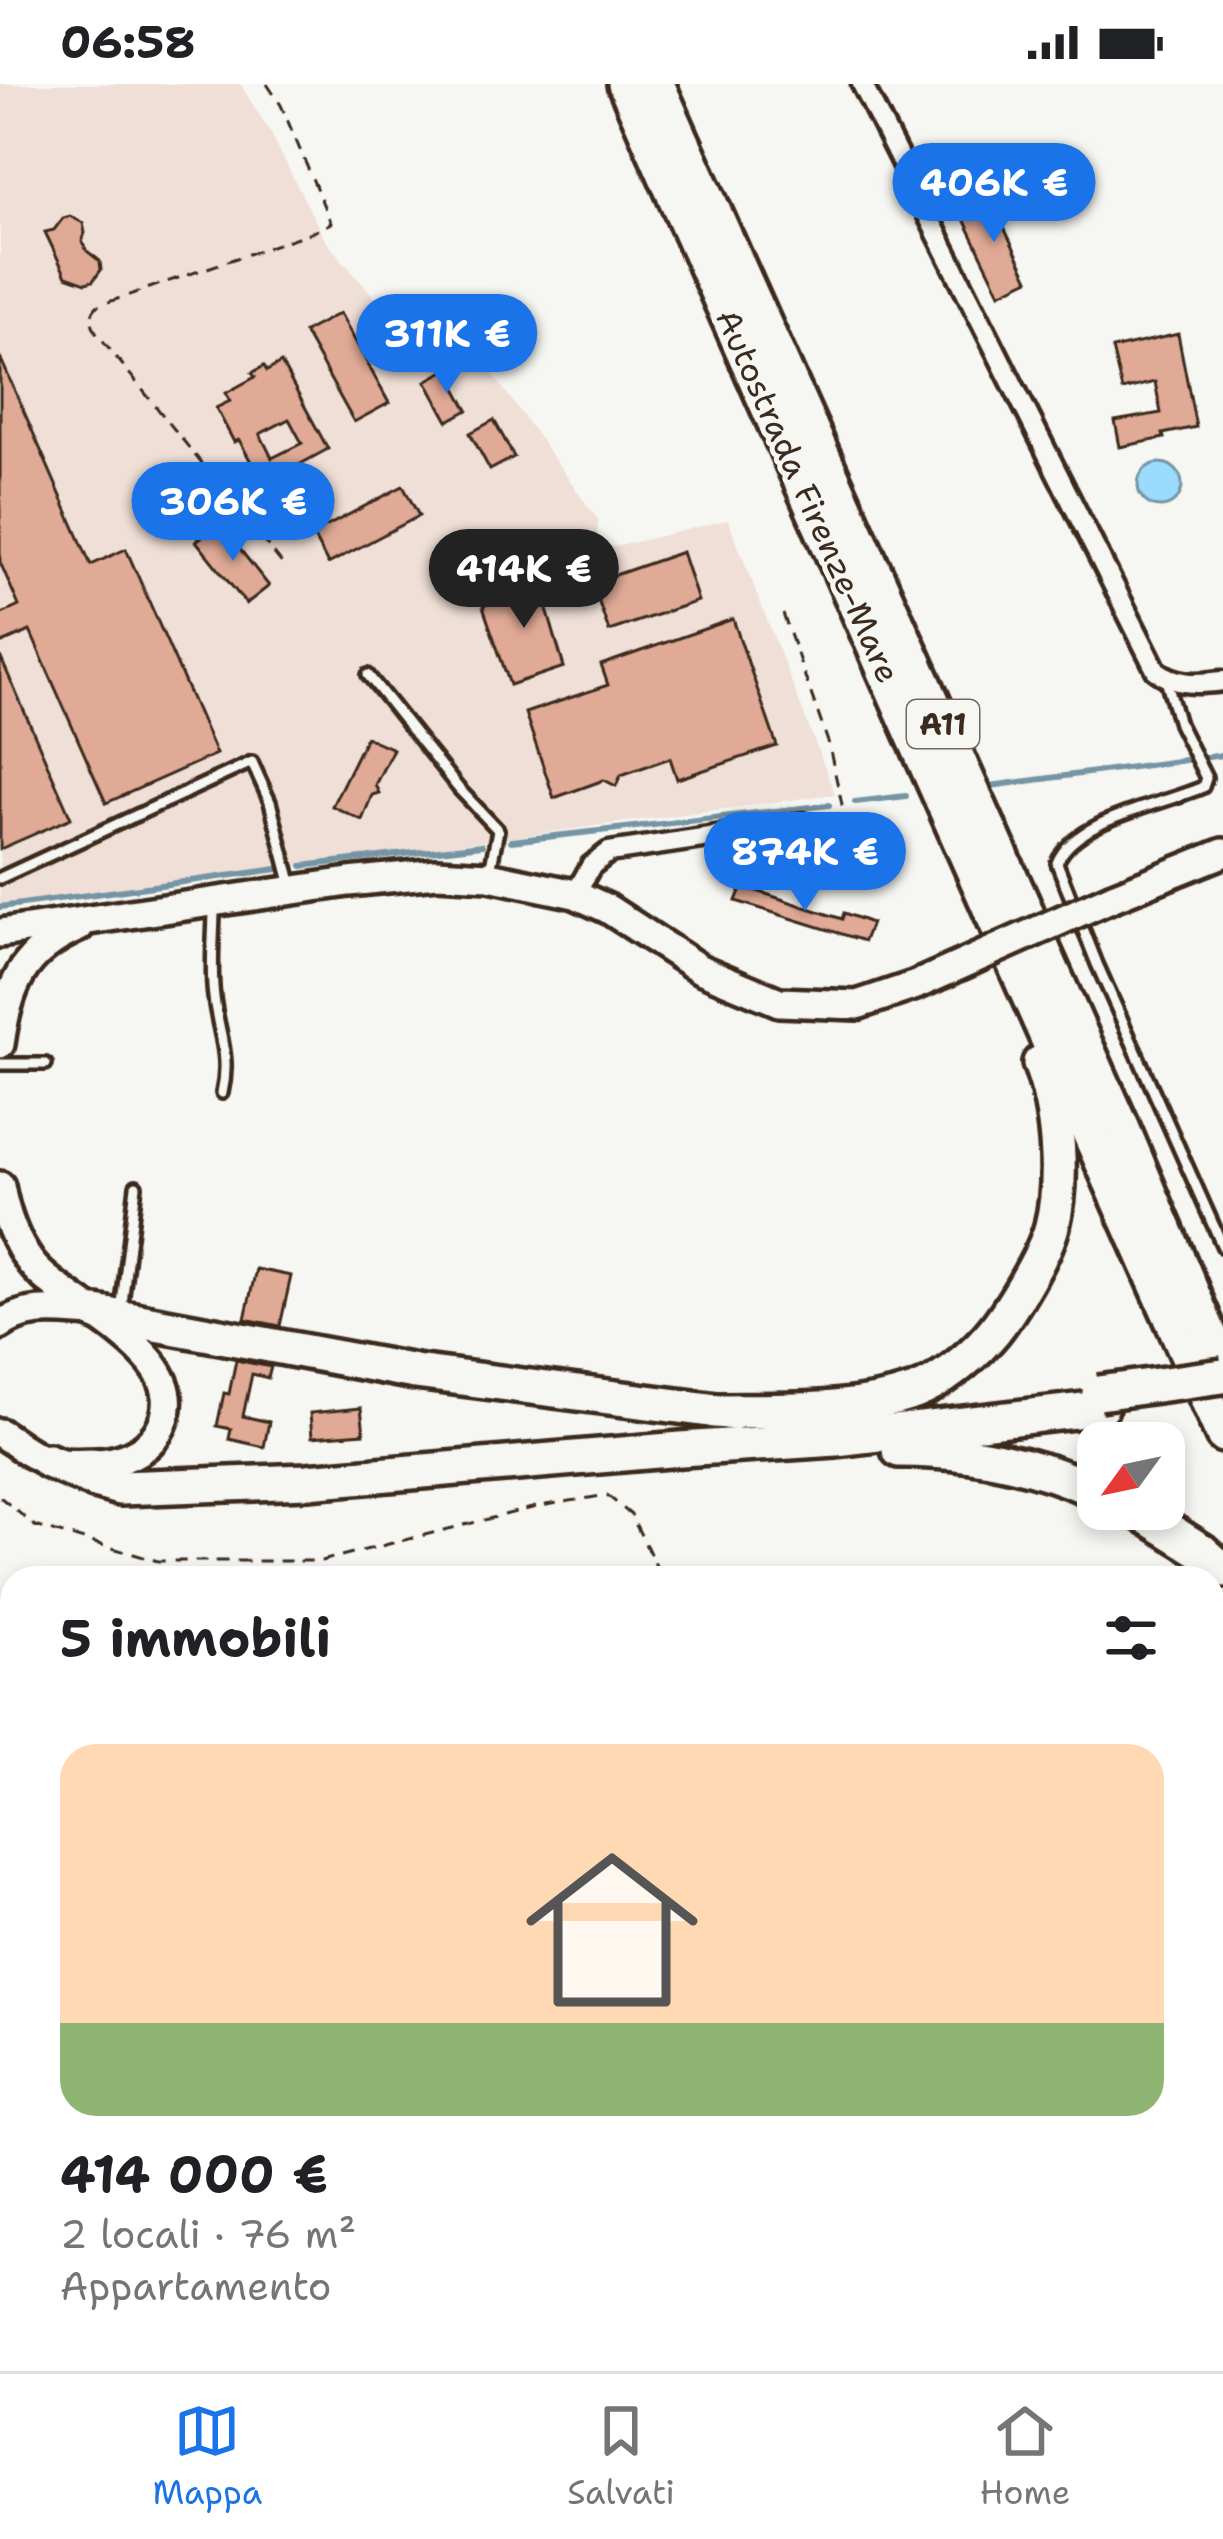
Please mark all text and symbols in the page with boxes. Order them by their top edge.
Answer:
text: 06:58 [60,12,196,72]
pin: 406K € [896,143,1092,245]
text: 406K € [920,156,1068,208]
pin: 311K € [349,294,545,396]
street label: Autostrada Firenze-Mare [705,302,911,690]
text: 311K € [383,307,511,359]
pin: 306K € [135,462,331,564]
text: 306K € [159,475,307,527]
pin: 414K € [426,529,622,631]
text: 414K € [456,542,592,594]
road number: A11 [907,700,979,748]
pin: 874K € [707,812,903,914]
text: 874K € [731,825,879,877]
north arrow [1077,1422,1185,1530]
map controls [1077,1422,1185,1530]
text: 5 immobili [60,1604,331,1672]
icon: filters [1098,1605,1164,1671]
icon: home [504,1822,720,2038]
text: 414 000 € [60,2140,328,2208]
text: 2 locali · 76 m² [60,2208,356,2260]
text: Appartamento [60,2260,332,2312]
tab: Mappa [152,2398,262,2515]
tab: Salvati [567,2398,675,2515]
tab: Home [980,2398,1071,2515]

